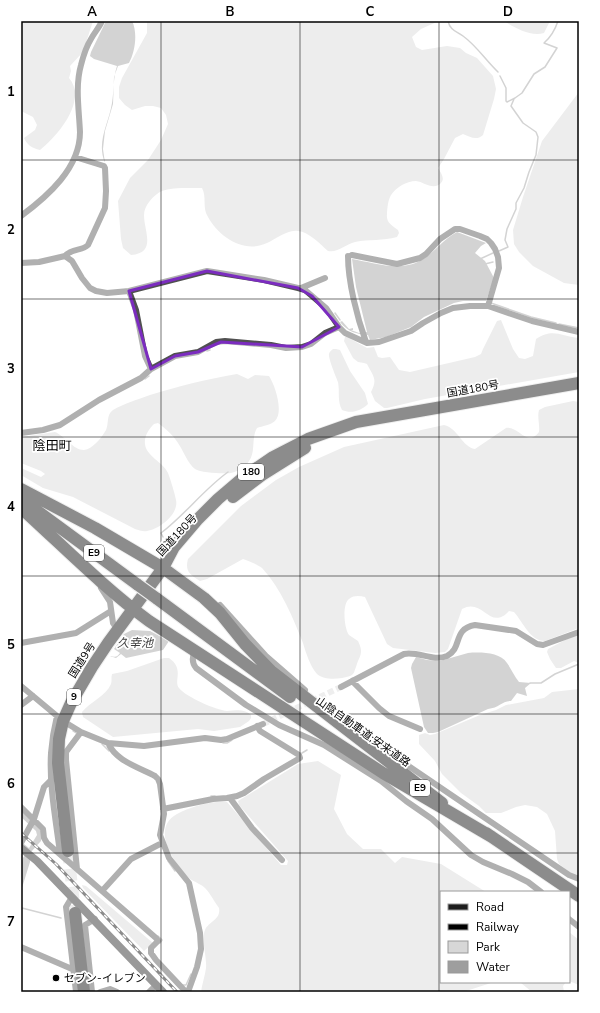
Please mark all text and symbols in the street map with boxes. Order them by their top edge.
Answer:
text: A [87,3,97,21]
text: B [226,3,235,21]
text: C [366,3,375,21]
text: D [503,3,513,21]
text: 1 [7,83,15,101]
text: 2 [7,221,15,239]
text: 3 [7,360,15,378]
street label: 国道180号 [446,377,500,401]
district label: 陰田町 [32,437,72,455]
road number: 180 [238,464,264,480]
text: 4 [7,498,15,516]
street label: 国道180号 [154,511,200,559]
road number: E9 [84,545,104,561]
water label: 久幸池 [117,635,154,651]
text: 5 [7,636,15,654]
street label: 国道9号 [65,639,99,681]
road number: 9 [67,689,81,705]
street label: 山陰自動車道;安来道路 [313,694,413,770]
text: 6 [7,775,15,793]
road number: E9 [410,780,430,796]
legend [440,891,570,983]
text: Road [476,899,504,915]
text: 7 [7,913,15,931]
text: Railway [476,919,520,935]
text: Park [476,939,501,955]
text: Water [476,959,510,975]
place label: セブン-イレブン [64,971,146,986]
marker: セブン-イレブン [51,973,61,983]

